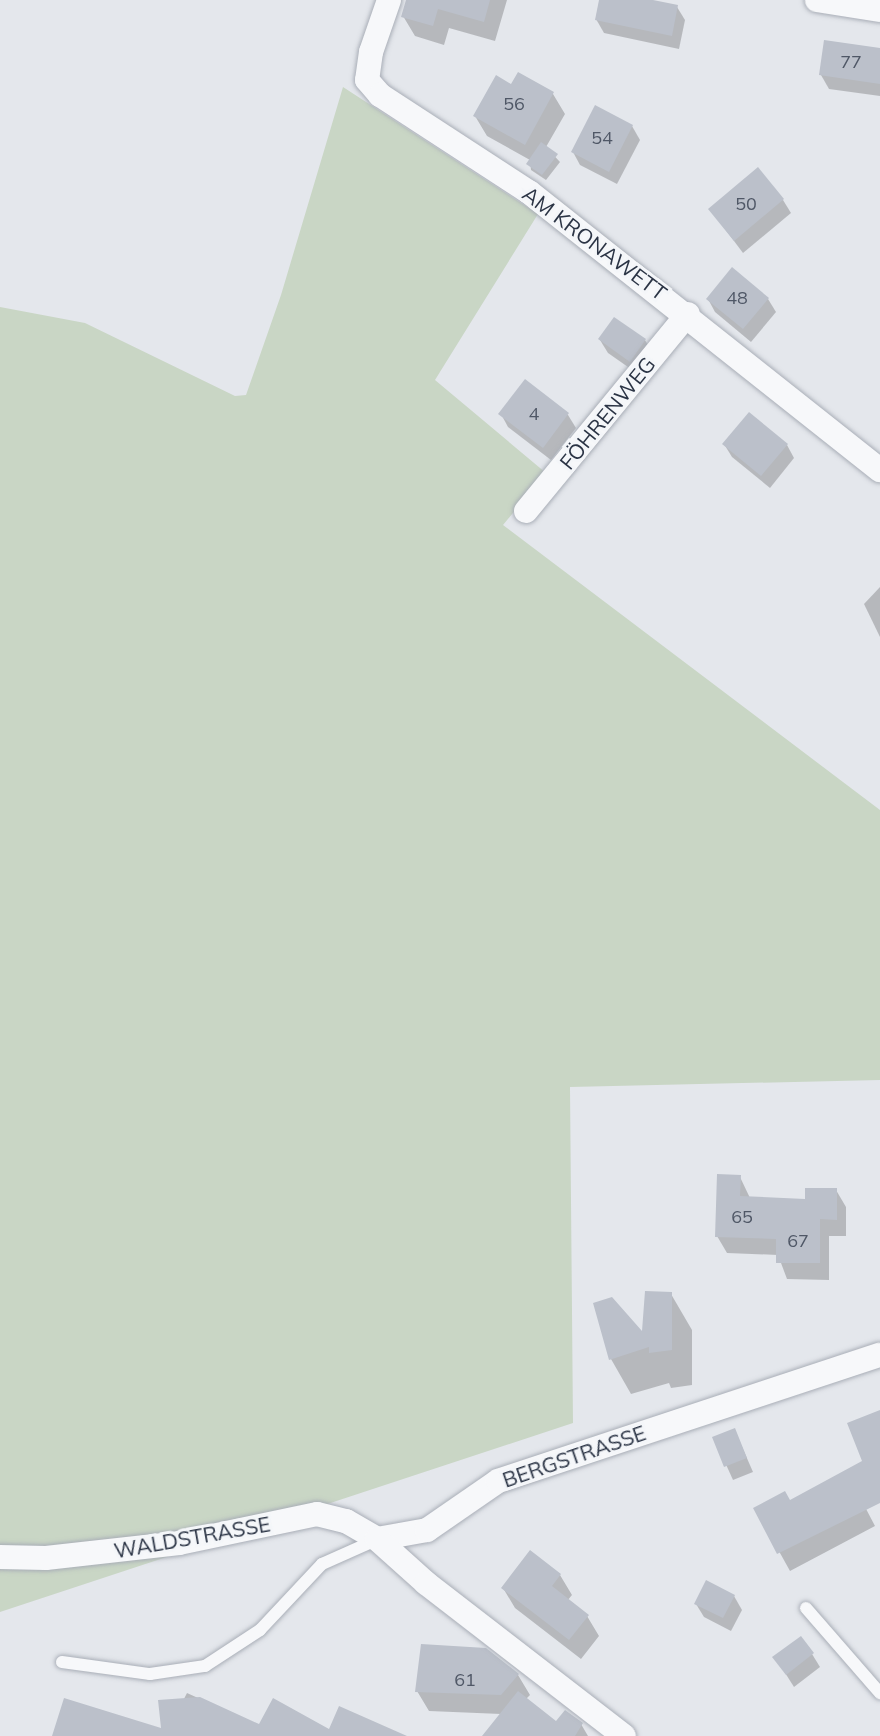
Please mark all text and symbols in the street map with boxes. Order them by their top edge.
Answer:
house number: 77 [840,51,862,73]
house number: 56 [503,93,525,115]
house number: 54 [591,127,613,149]
street label: AM KRONAWETT [518,181,672,305]
house number: 50 [735,193,757,215]
house number: 48 [726,287,748,309]
street label: FÖHRENWEG [554,352,660,474]
house number: 4 [529,403,539,425]
house number: 65 [731,1206,753,1228]
house number: 67 [787,1230,809,1252]
street label: BERGSTRASSE [499,1420,649,1492]
street label: WALDSTRASSE [112,1511,272,1563]
house number: 61 [454,1669,476,1691]

